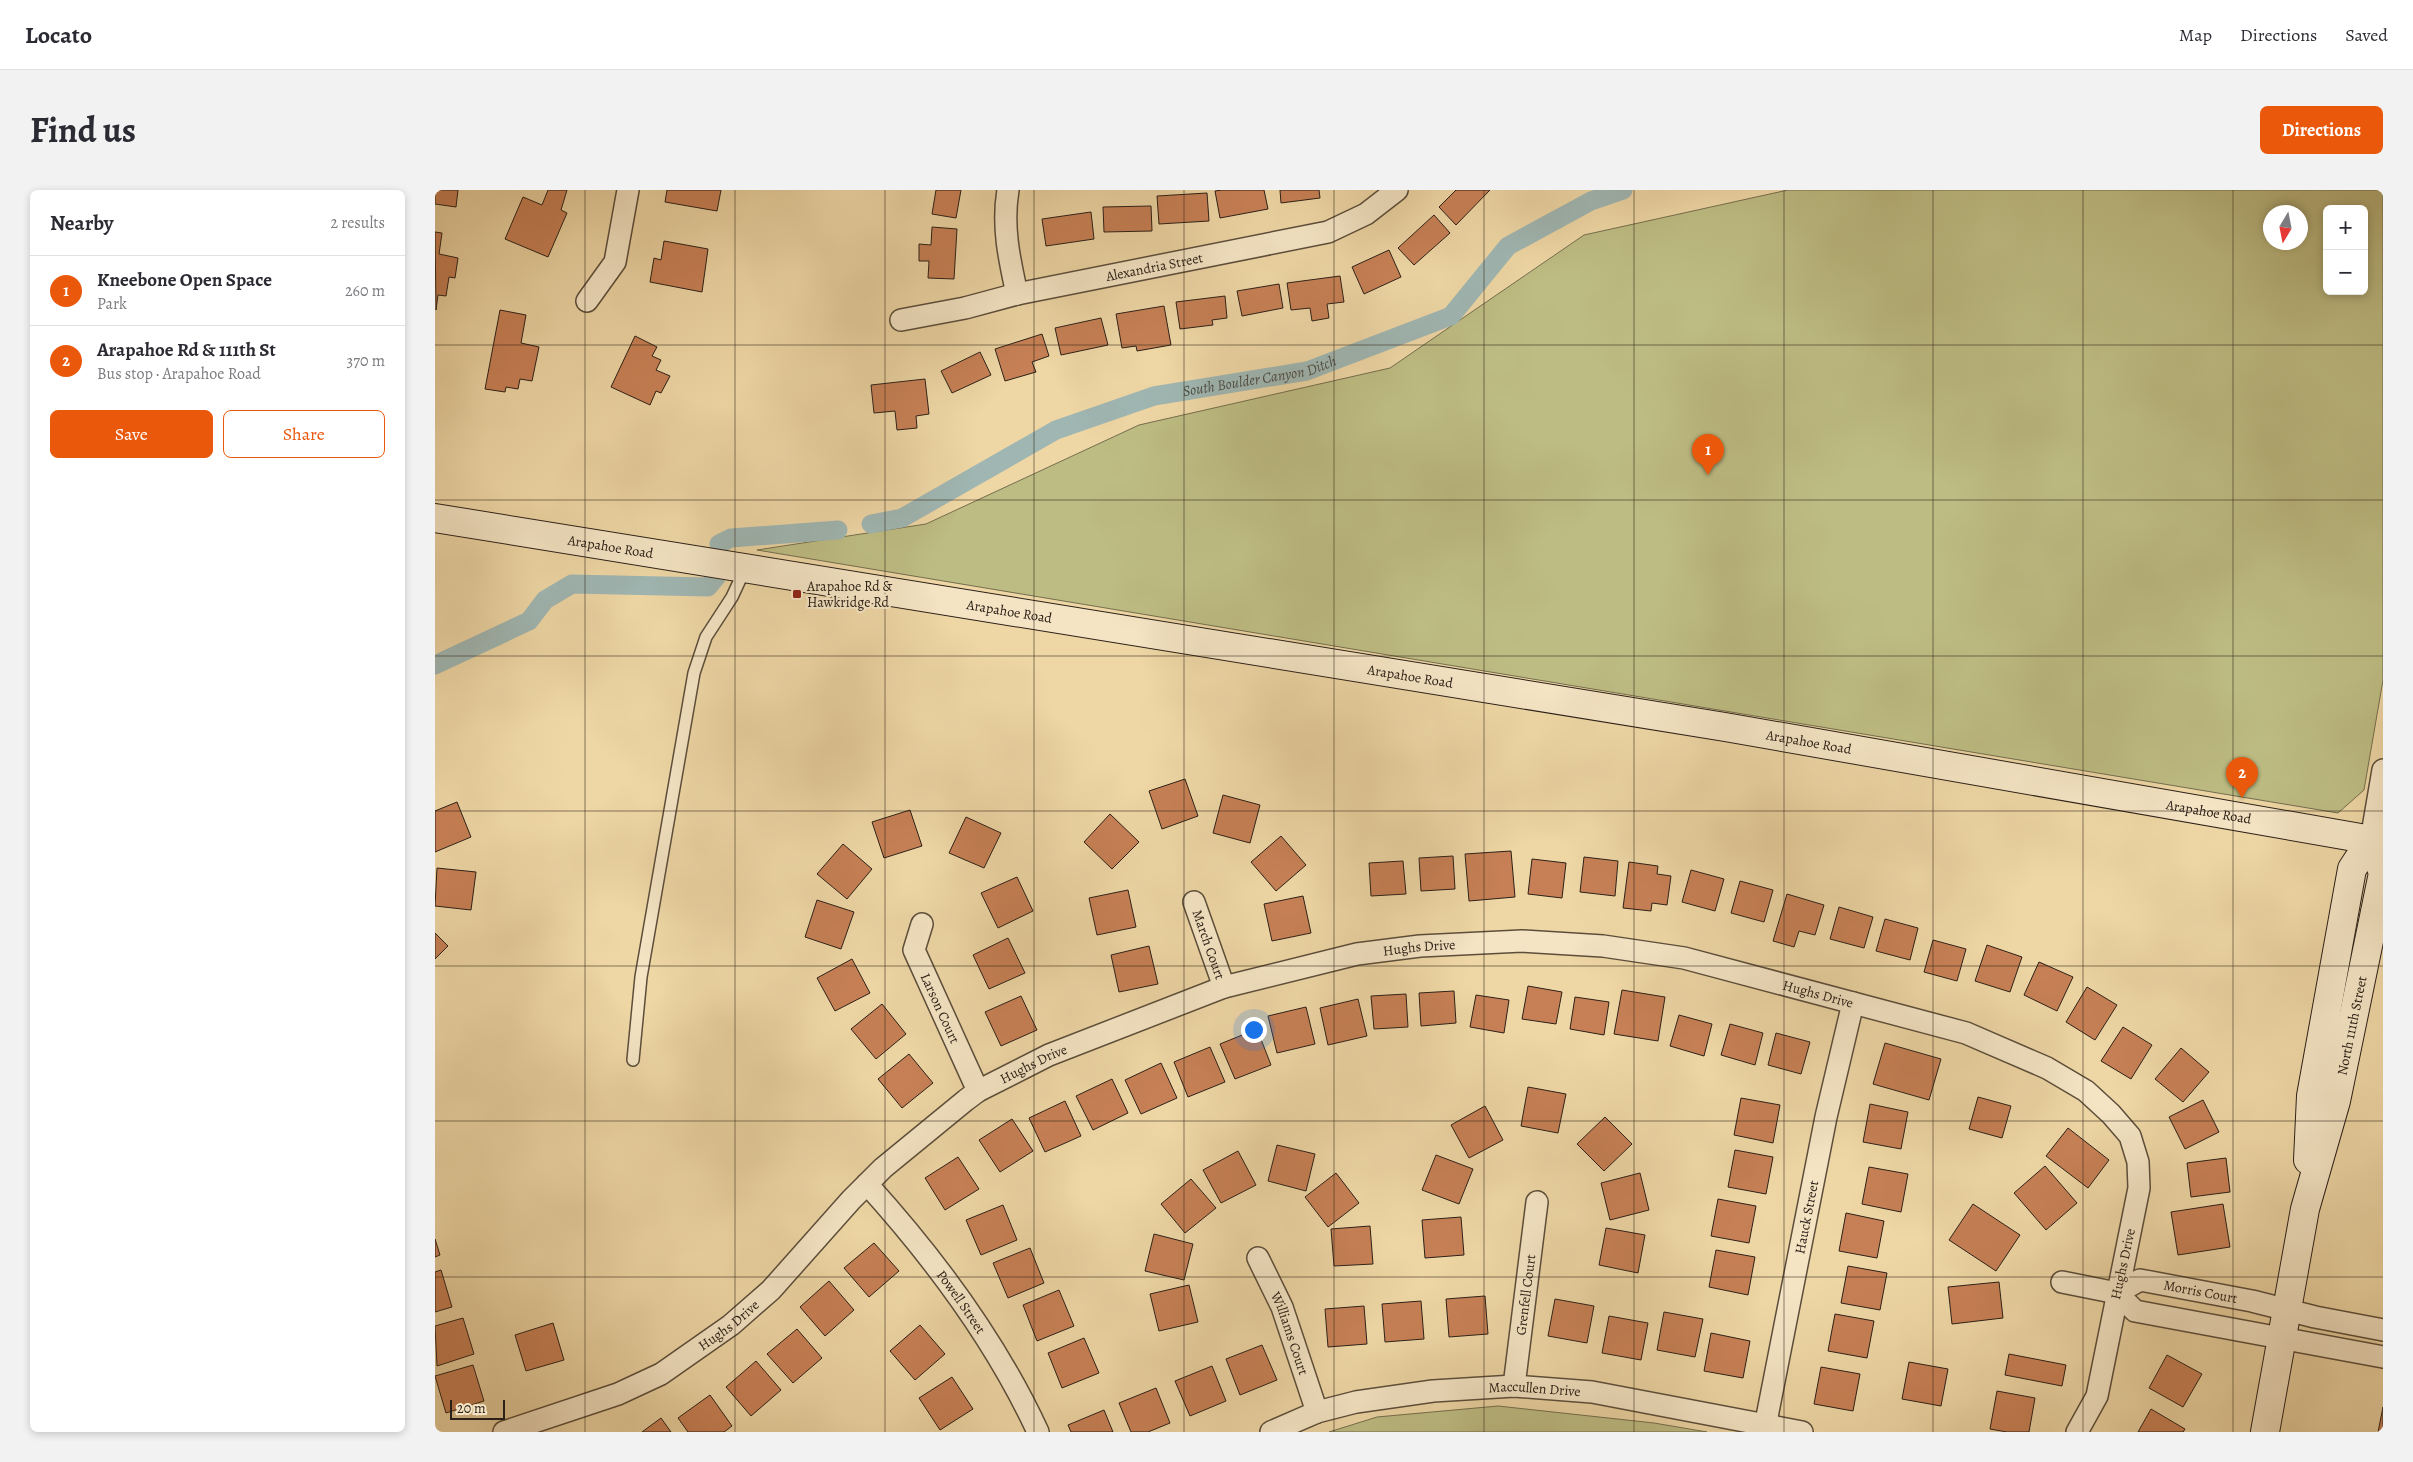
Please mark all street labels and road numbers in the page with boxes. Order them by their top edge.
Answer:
street label: Alexandria Street [1103,248,1205,286]
street label: Arapahoe Road [566,530,655,563]
street label: Arapahoe Road [964,595,1054,627]
street label: Arapahoe Road [1365,660,1455,692]
street label: Arapahoe Road [1764,725,1854,759]
street label: Arapahoe Road [2164,795,2253,828]
street label: March Court [1188,907,1230,982]
street label: Hughs Drive [1382,935,1456,960]
street label: Larson Court [916,970,965,1047]
street label: North 111th Street [2332,974,2371,1077]
street label: Hughs Drive [1781,975,1856,1012]
street label: Hughs Drive [997,1039,1070,1088]
street label: Hauck Street [1790,1178,1823,1256]
street label: Hughs Drive [2106,1227,2140,1301]
street label: Grenfell Court [1511,1253,1540,1336]
street label: Powell Street [932,1266,991,1338]
street label: Morris Court [2162,1275,2239,1308]
street label: Williams Court [1266,1288,1314,1378]
street label: Hughs Drive [694,1295,763,1355]
street label: Maccullen Drive [1488,1376,1581,1401]

